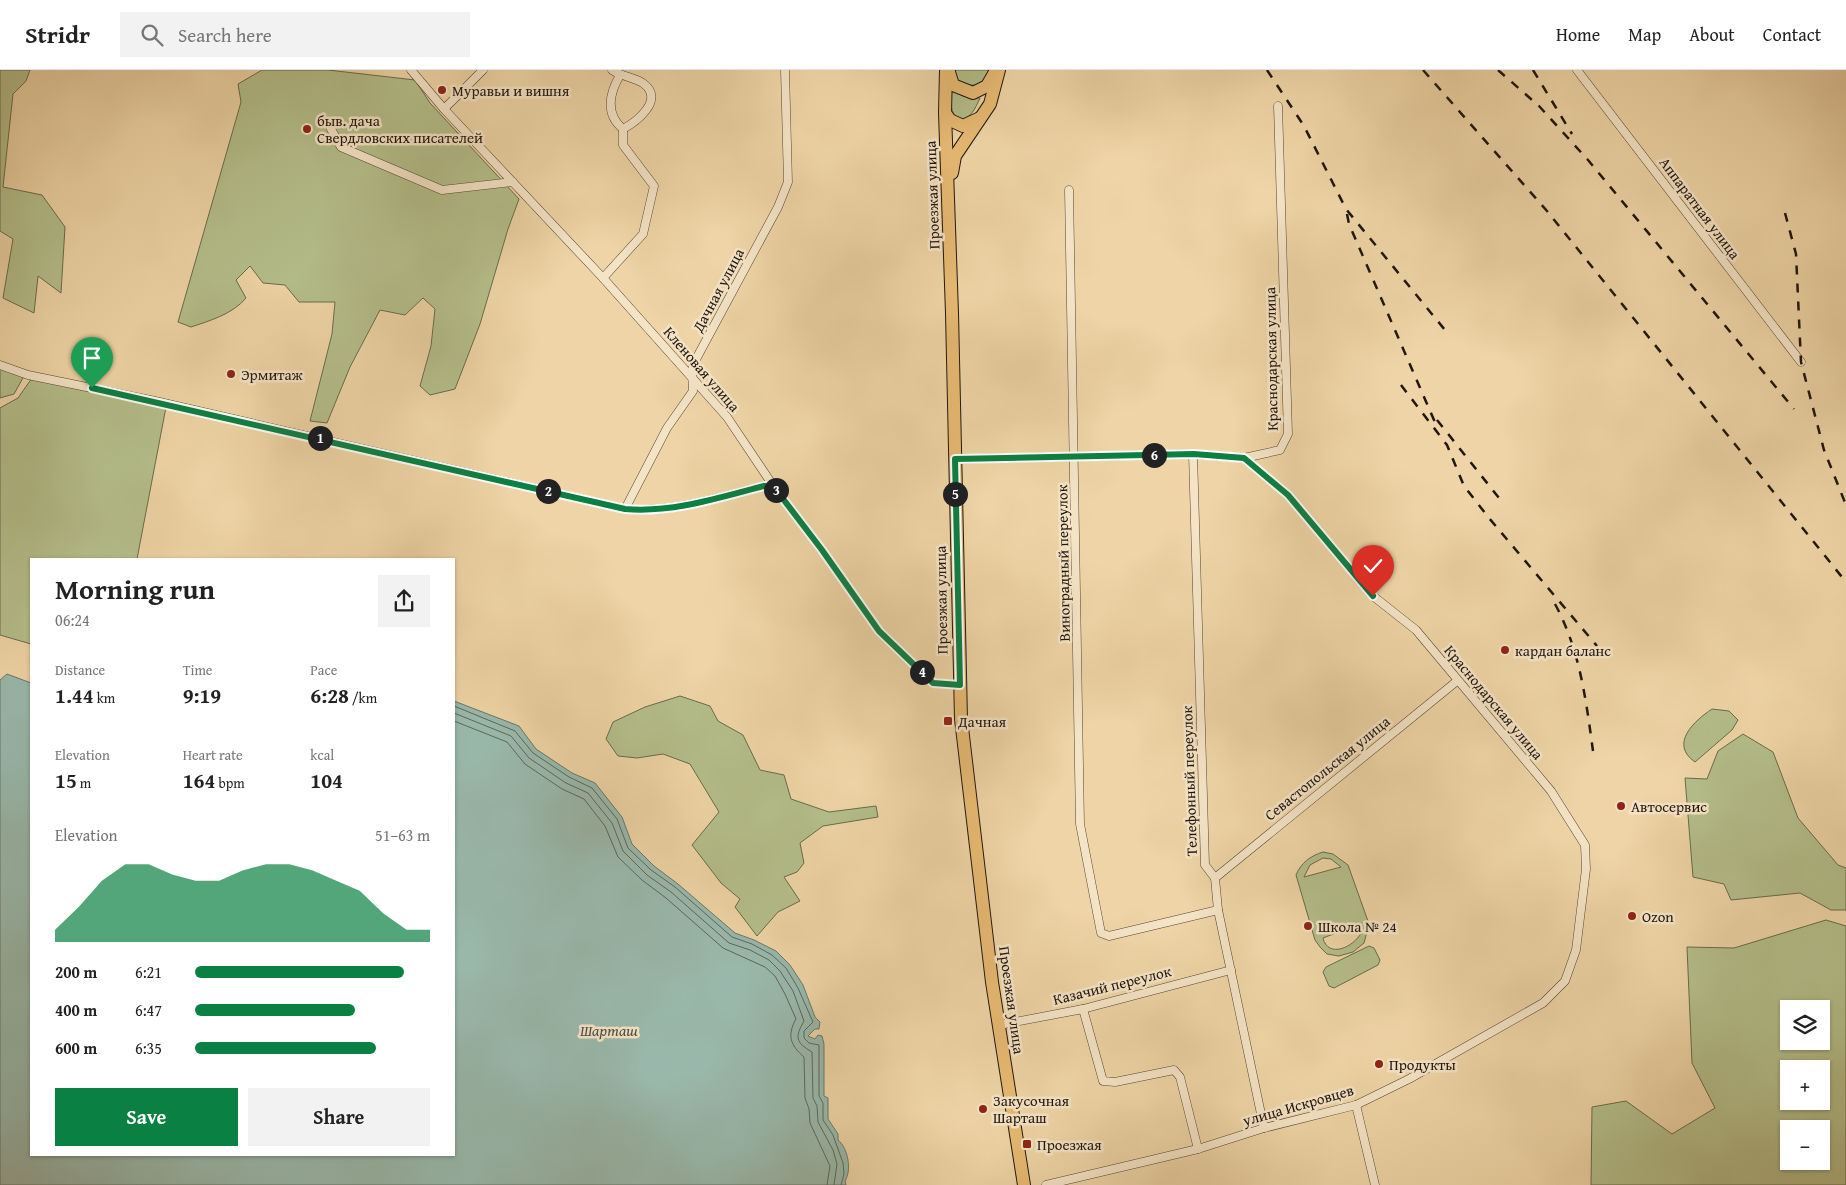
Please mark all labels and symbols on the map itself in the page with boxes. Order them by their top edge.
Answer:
place label: Муравьи и вишня [452,80,570,101]
marker: Муравьи и вишня [436,84,448,96]
place label: быв. дача Свердловских писателей [317,110,483,148]
marker: быв. дача Свердловских писателей [301,123,313,135]
street label: Проезжая улица [920,140,944,250]
street label: Аппаратная улица [1655,153,1746,264]
street label: Дачная улица [687,244,749,336]
street label: Краснодарская улица [1259,286,1283,431]
street label: Кленовая улица [659,322,745,417]
pin [71,337,113,388]
place label: Эрмитаж [241,364,303,385]
marker: Эрмитаж [225,368,237,380]
pin: 1 [308,426,332,450]
pin: 6 [1142,442,1166,468]
pin: 2 [536,478,560,504]
pin: 3 [764,478,788,502]
pin: 5 [942,482,968,506]
street label: Виноградный переулок [1051,484,1075,642]
street label: Проезжая улица [930,545,952,654]
pin [1352,545,1394,596]
street label: Краснодарская улица [1440,640,1549,765]
place label: кардан баланс [1515,640,1611,661]
marker: кардан баланс [1499,644,1511,656]
pin: 4 [910,660,934,684]
street label: Телефонный переулок [1176,705,1202,857]
street label: Севастопольская улица [1260,710,1395,825]
place label: Дачная [957,711,1007,732]
marker: Дачная [942,715,954,727]
place label: Автосервис [1631,796,1707,817]
marker: Автосервис [1615,800,1627,812]
place label: Ozon [1642,906,1674,927]
marker: Ozon [1626,910,1638,922]
place label: Школа № 24 [1318,916,1397,937]
marker: Школа № 24 [1302,920,1314,932]
street label: Проезжая улица [994,945,1030,1056]
street label: Казачий переулок [1051,960,1173,1010]
water label: Шарташ [580,1018,638,1042]
place label: Продукты [1389,1054,1456,1075]
marker: Продукты [1373,1058,1385,1070]
street label: улица Искровцев [1239,1079,1356,1131]
place label: Закусочная Шарташ [993,1090,1070,1128]
marker: Закусочная Шарташ [977,1103,989,1115]
place label: Проезжая [1037,1134,1102,1155]
marker: Проезжая [1021,1138,1033,1150]

